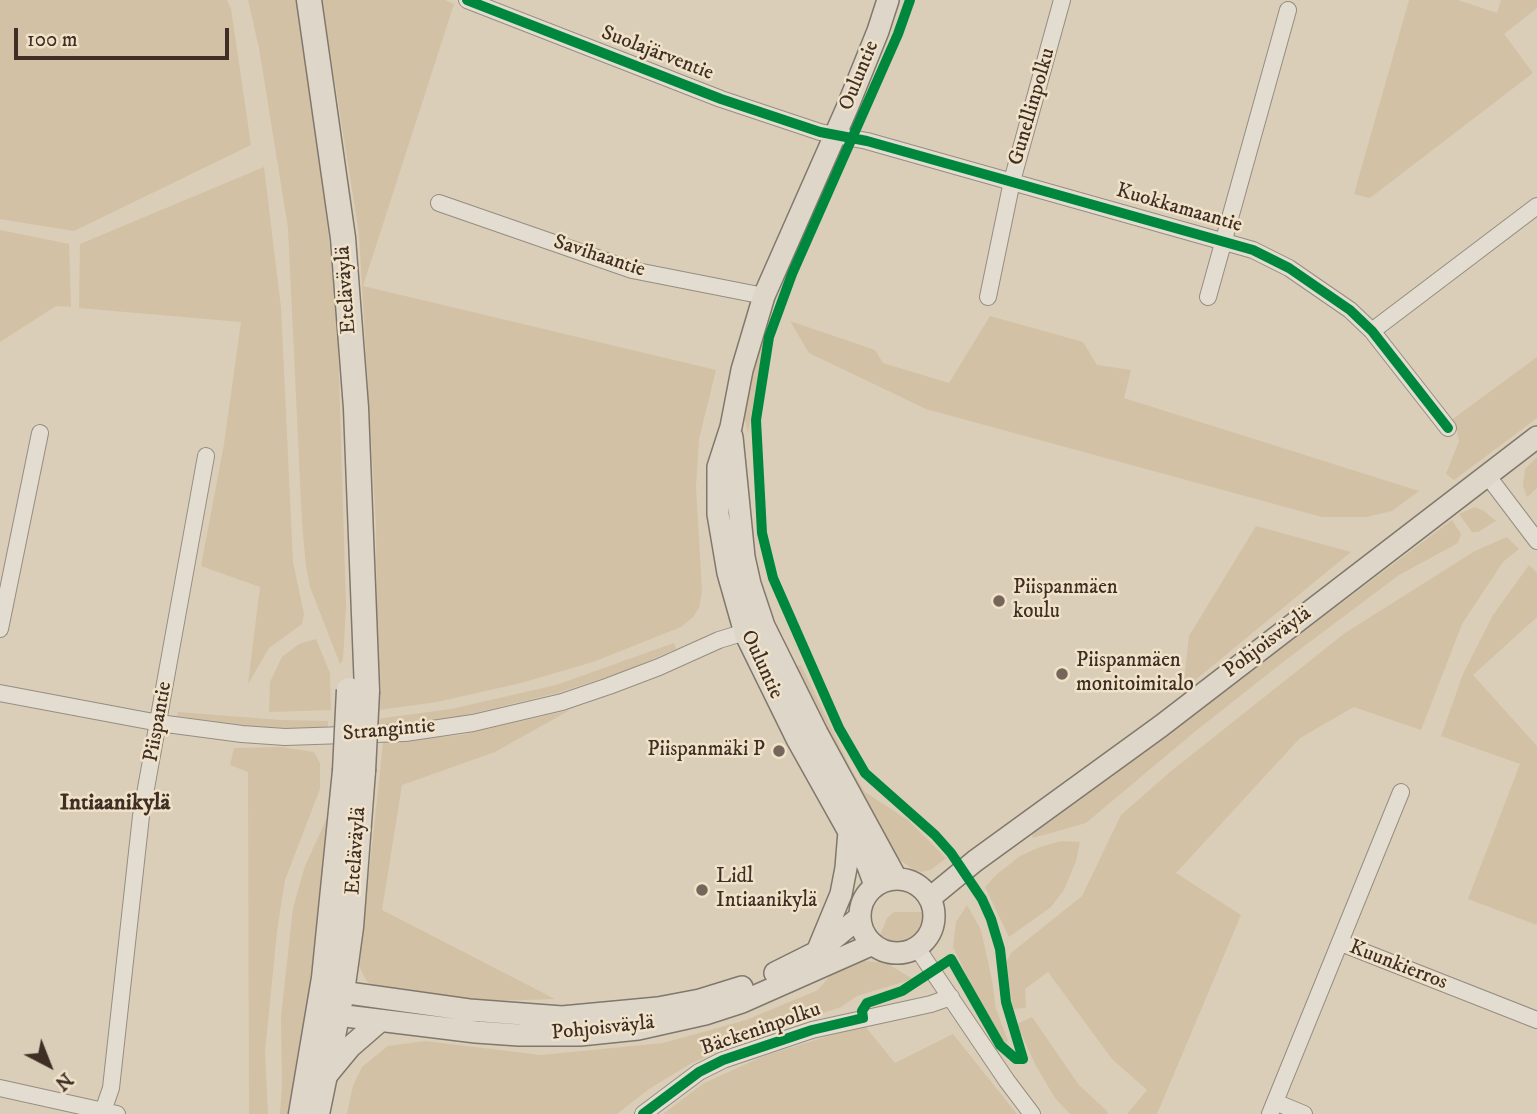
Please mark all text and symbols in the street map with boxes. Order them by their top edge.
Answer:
scale bar [18,14,233,58]
street label: Suolajärventie [597,21,717,87]
text: 100 m [27,27,78,53]
street label: Ouluntie [835,37,885,115]
street label: Gunellinpolku [1004,45,1062,169]
street label: Kuokkamaantie [1113,179,1245,239]
street label: Savihaantie [550,230,648,284]
street label: Eteläväylä [331,245,363,335]
place label: Piispanmäen koulu [1013,576,1118,626]
marker: Piispanmäen koulu [991,593,1007,609]
street label: Pohjoisväylä [1219,602,1317,684]
street label: Ouluntie [734,627,788,703]
place label: Piispanmäen monitoimitalo [1076,649,1194,699]
marker: Piispanmäen monitoimitalo [1054,666,1070,682]
street label: Piispantie [140,680,178,764]
street label: Strangintie [342,714,436,748]
place label: Piispanmäki P [647,738,765,764]
marker: Piispanmäki P [771,743,787,759]
district label: Intiaanikylä [60,790,170,818]
street label: Eteläväylä [341,806,373,896]
place label: Lidl Intiaanikylä [716,865,817,915]
marker: Lidl Intiaanikylä [694,882,710,898]
street label: Kuunkierros [1345,936,1451,996]
street label: Bäckeninpolku [698,998,824,1062]
street label: Pohjoisväylä [550,1011,656,1047]
north arrow [14,1030,84,1100]
text: N [50,1067,77,1095]

